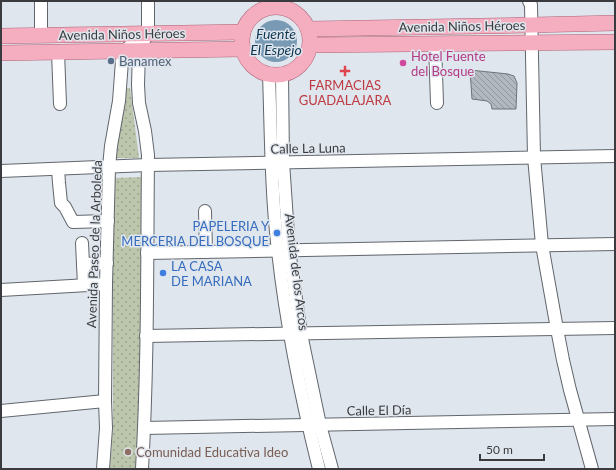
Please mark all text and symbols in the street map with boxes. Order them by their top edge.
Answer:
street label: Avenida Niños Héroes [399,17,526,35]
street label: Avenida Niños Héroes [59,25,186,43]
water label: Fuente El Espejo [250,25,302,58]
place label: Hotel Fuente del Bosque [411,48,486,79]
place label: Banamex [119,53,172,69]
marker: Banamex [106,56,116,66]
marker: Hotel Fuente del Bosque [398,58,408,68]
marker: FARMACIAS GUADALAJARA [340,66,350,76]
place label: FARMACIAS GUADALAJARA [299,77,392,108]
street label: Calle La Luna [270,139,346,157]
street label: Avenida Paseo de la Arboleda [83,160,105,328]
street label: Avenida de los Arcos [282,213,312,332]
place label: PAPELERIA Y MERCERIA DEL BOSQUE [121,218,270,249]
marker: PAPELERIA Y MERCERIA DEL BOSQUE [272,228,282,238]
place label: LA CASA DE MARIANA [171,258,252,289]
marker: LA CASA DE MARIANA [158,268,168,278]
street label: Calle El Día [347,401,411,419]
scale bar [480,436,544,462]
text: 50 m [486,442,513,457]
place label: Comunidad Educativa Ideo [136,444,288,460]
marker: Comunidad Educativa Ideo [123,447,133,457]

